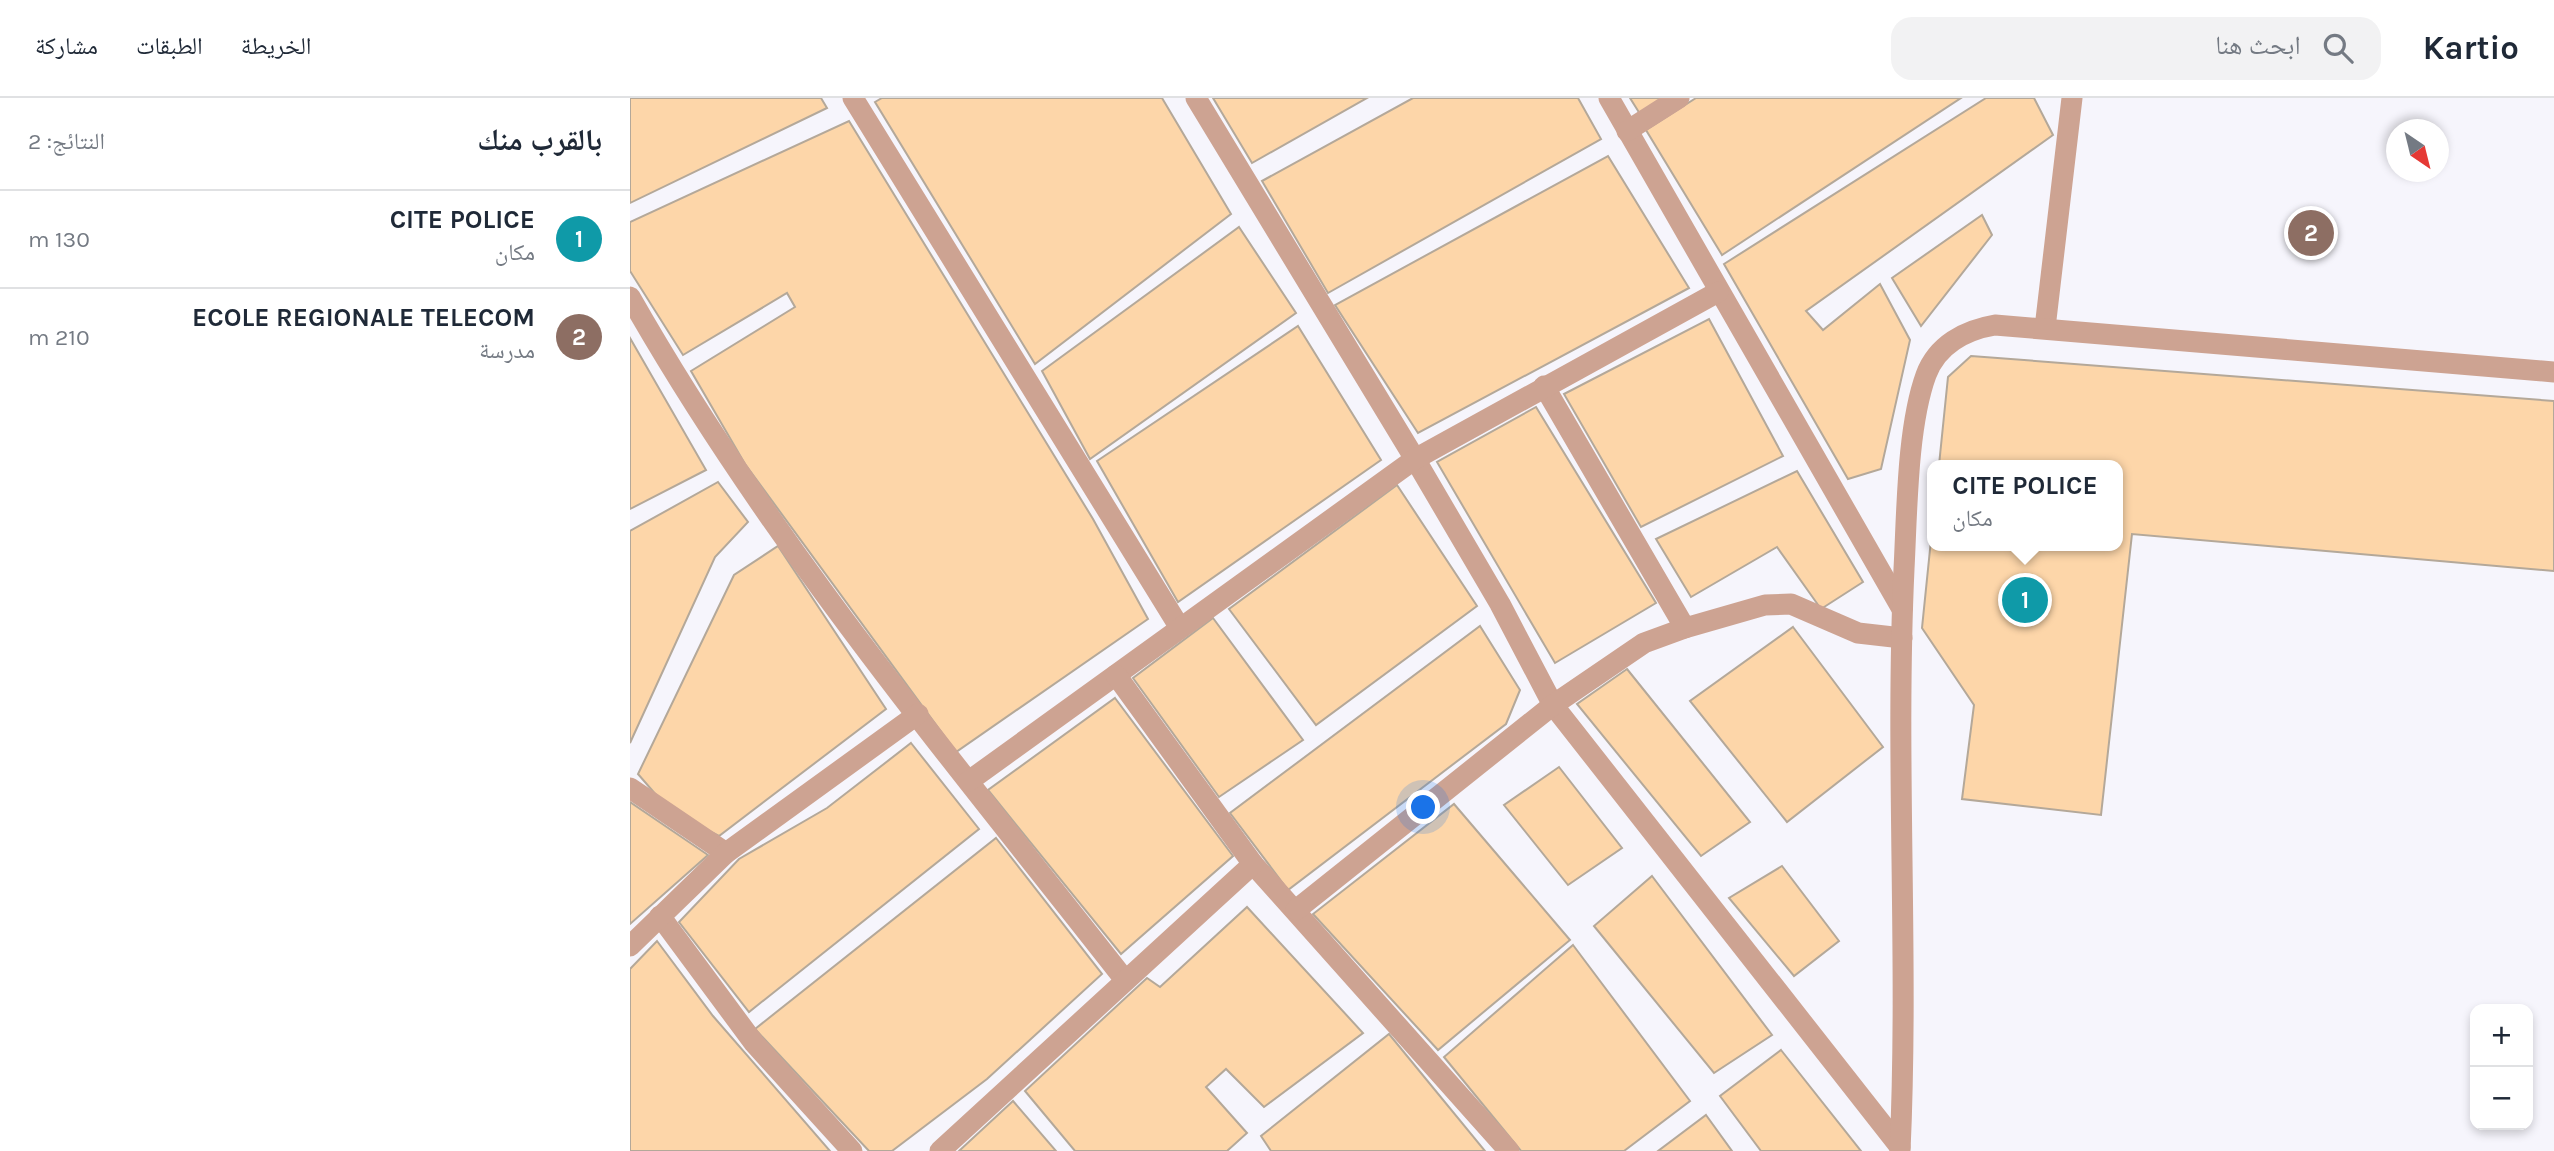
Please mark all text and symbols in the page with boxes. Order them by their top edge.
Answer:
search box [1891,17,2381,80]
icon: search [2319,29,2357,67]
text: Kartio [2423,29,2519,67]
text: ابحث هنا [2215,30,2301,61]
text: مشاركة [35,32,98,60]
text: الطبقات [136,32,203,60]
text: الخريطة [241,32,311,60]
north arrow [2386,119,2449,182]
text: بالقرب منك [477,122,602,158]
text: النتائج: 2 [28,128,105,155]
text: CITE POLICE [390,204,535,235]
pin: 2 [2288,207,2334,259]
text: 130 m [28,226,90,253]
text: 1 [575,226,583,253]
text: مكان [495,239,535,266]
text: ECOLE REGIONALE TELECOM [192,302,535,333]
text: 210 m [28,324,90,351]
text: 2 [572,324,586,351]
text: مدرسة [479,337,535,364]
popup [1927,460,2123,551]
text: CITE POLICE [1952,470,2098,501]
text: مكان [1952,505,1993,532]
pin: 1 [2002,574,2048,626]
your location [1406,790,1440,824]
map controls [2470,1004,2533,1130]
button: + [2470,1004,2533,1067]
button: − [2470,1067,2533,1130]

